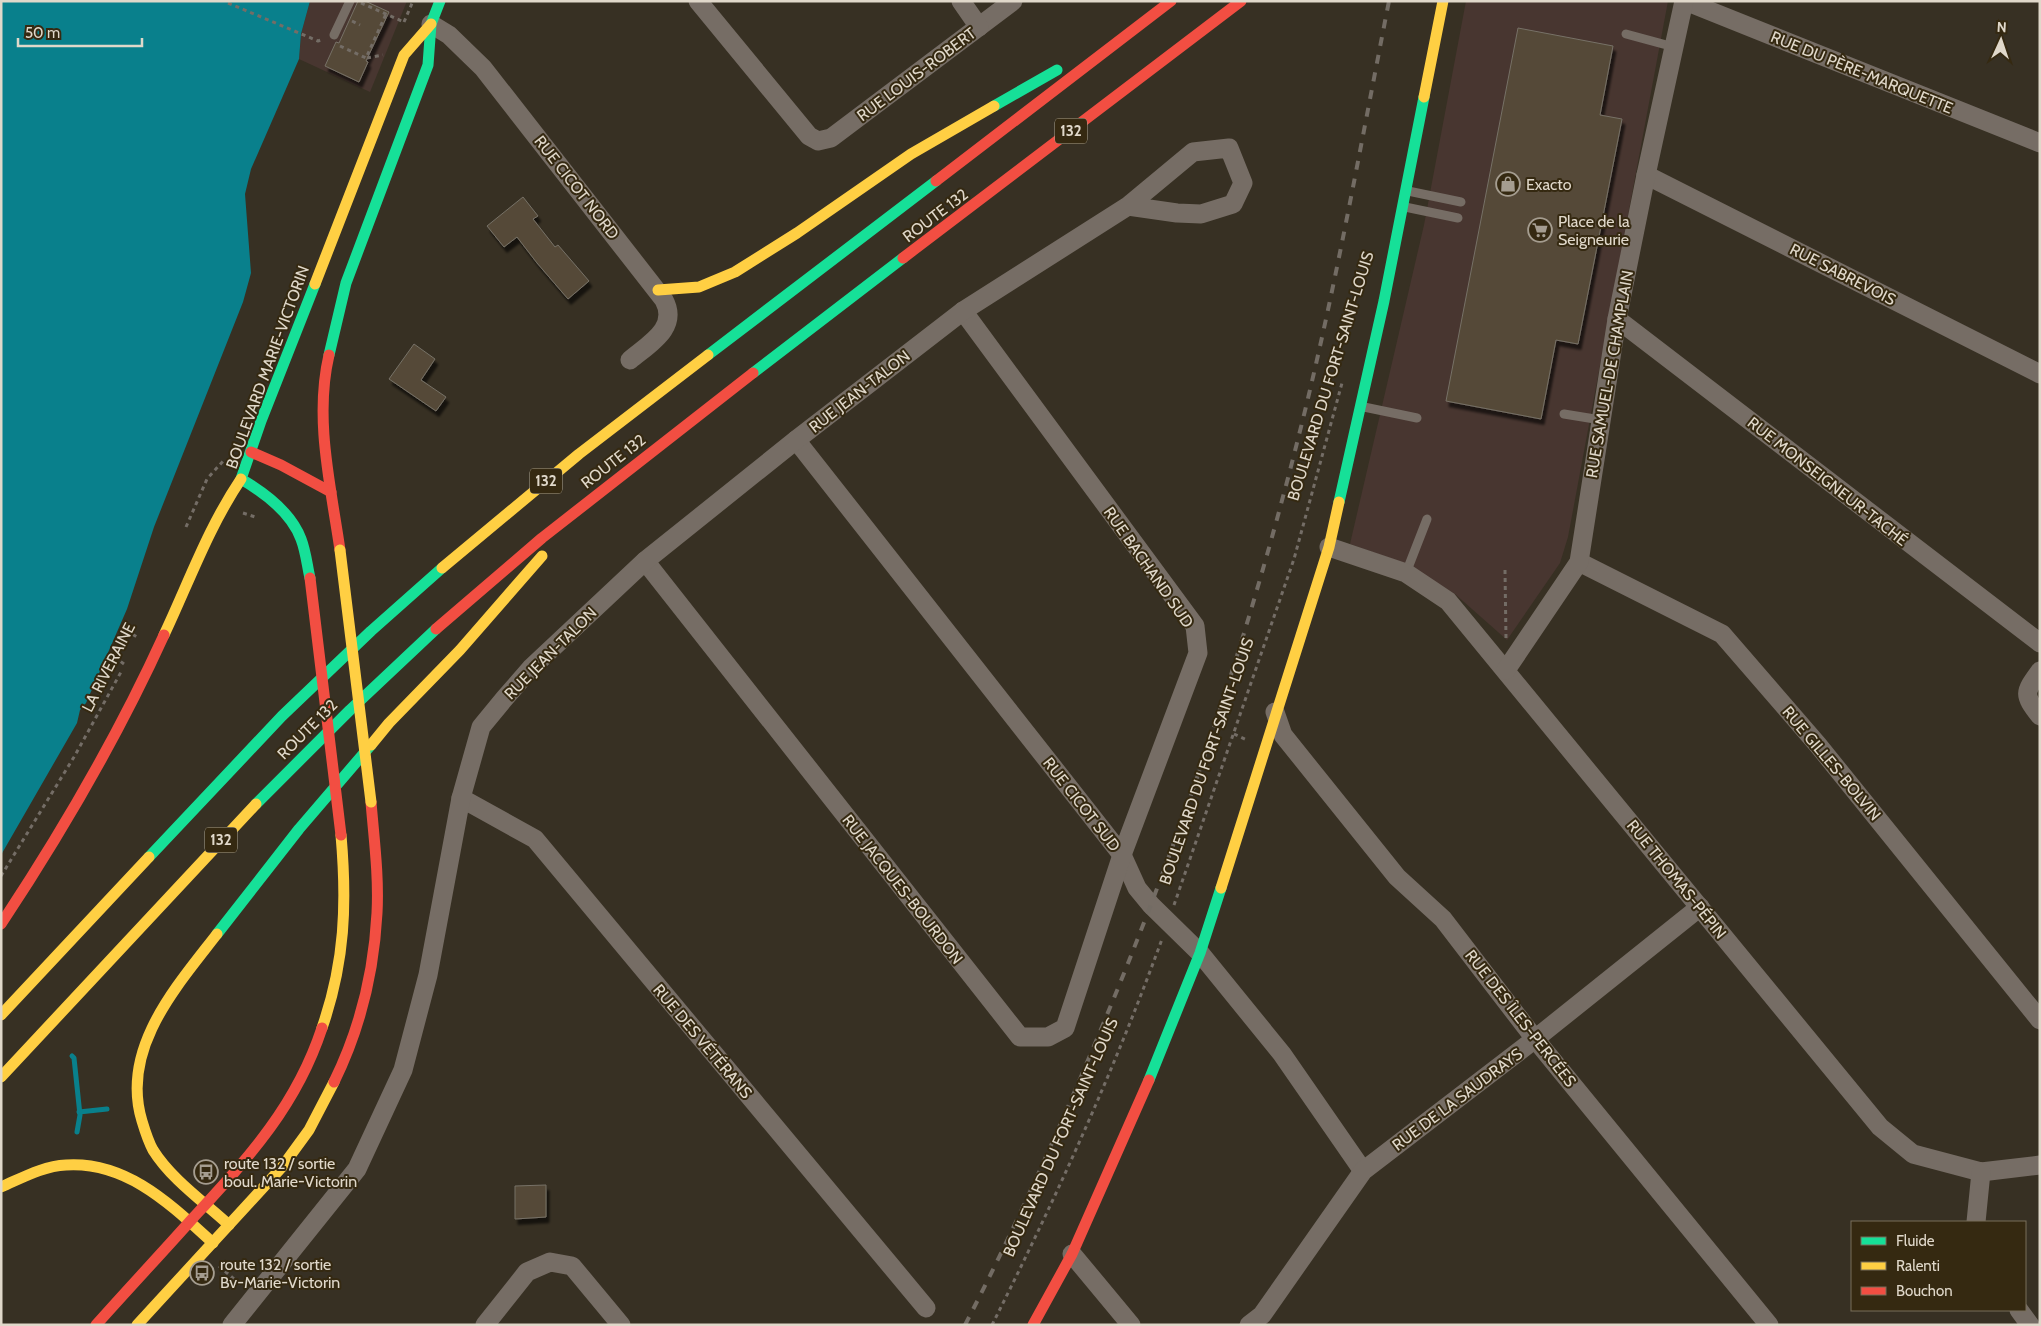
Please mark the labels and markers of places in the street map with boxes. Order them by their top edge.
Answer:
shop icon: Exacto [1495,171,1521,197]
place label: Exacto [1526,175,1572,194]
place label: Place de la Seigneurie [1558,212,1630,249]
supermarket icon: Place de la Seigneurie [1527,217,1553,243]
place label: route 132 / sortie boul. Marie-Victorin [224,1154,357,1191]
bus stop icon: route 132 / sortie boul. Marie-Victorin [193,1159,219,1185]
place label: route 132 / sortie Bv-Marie-Victorin [220,1255,340,1292]
bus stop icon: route 132 / sortie Bv-Marie-Victorin [189,1260,215,1286]

